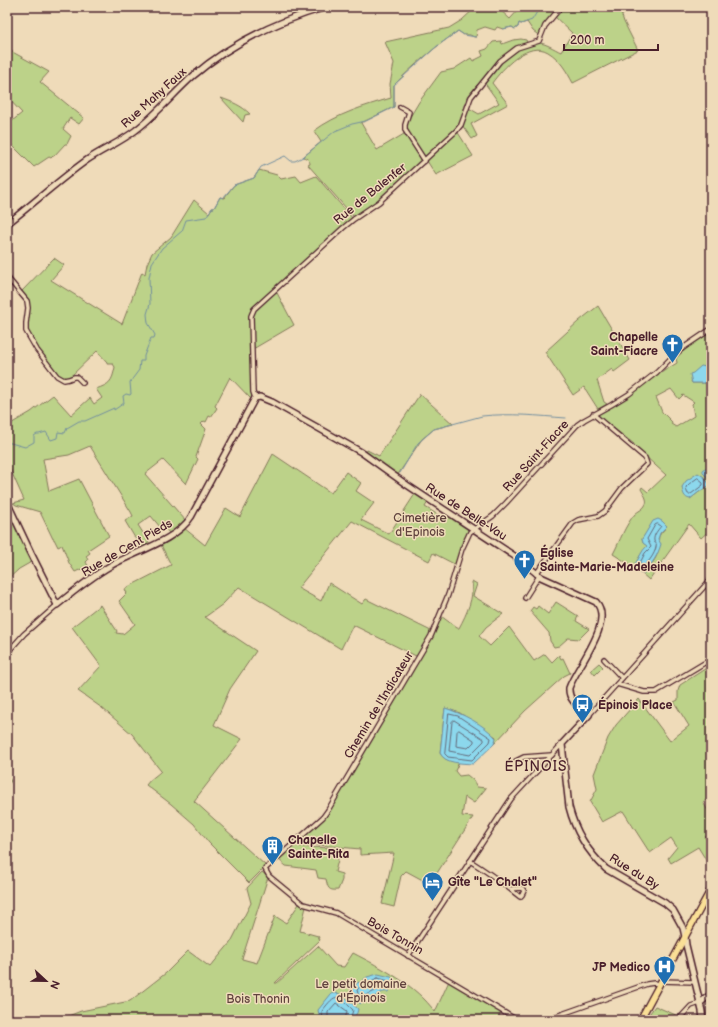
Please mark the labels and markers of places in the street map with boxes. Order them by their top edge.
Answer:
place label: Chapelle Saint-Fiacre [591,330,658,359]
church icon: Chapelle Saint-Fiacre [660,331,686,364]
place label: Église Sainte-Marie-Madeleine [540,544,674,575]
church icon: Église Sainte-Marie-Madeleine [511,547,537,580]
bus stop icon: Épinois Place [569,692,595,725]
place label: Épinois Place [598,696,672,713]
place label: Chapelle Sainte-Rita [288,833,349,862]
building icon: Chapelle Sainte-Rita [260,834,286,867]
hotel icon: Gîte "Le Chalet" [420,869,446,902]
place label: Gîte "Le Chalet" [448,875,537,890]
hospital icon: JP Medico [652,954,678,987]
place label: JP Medico [592,960,650,975]

